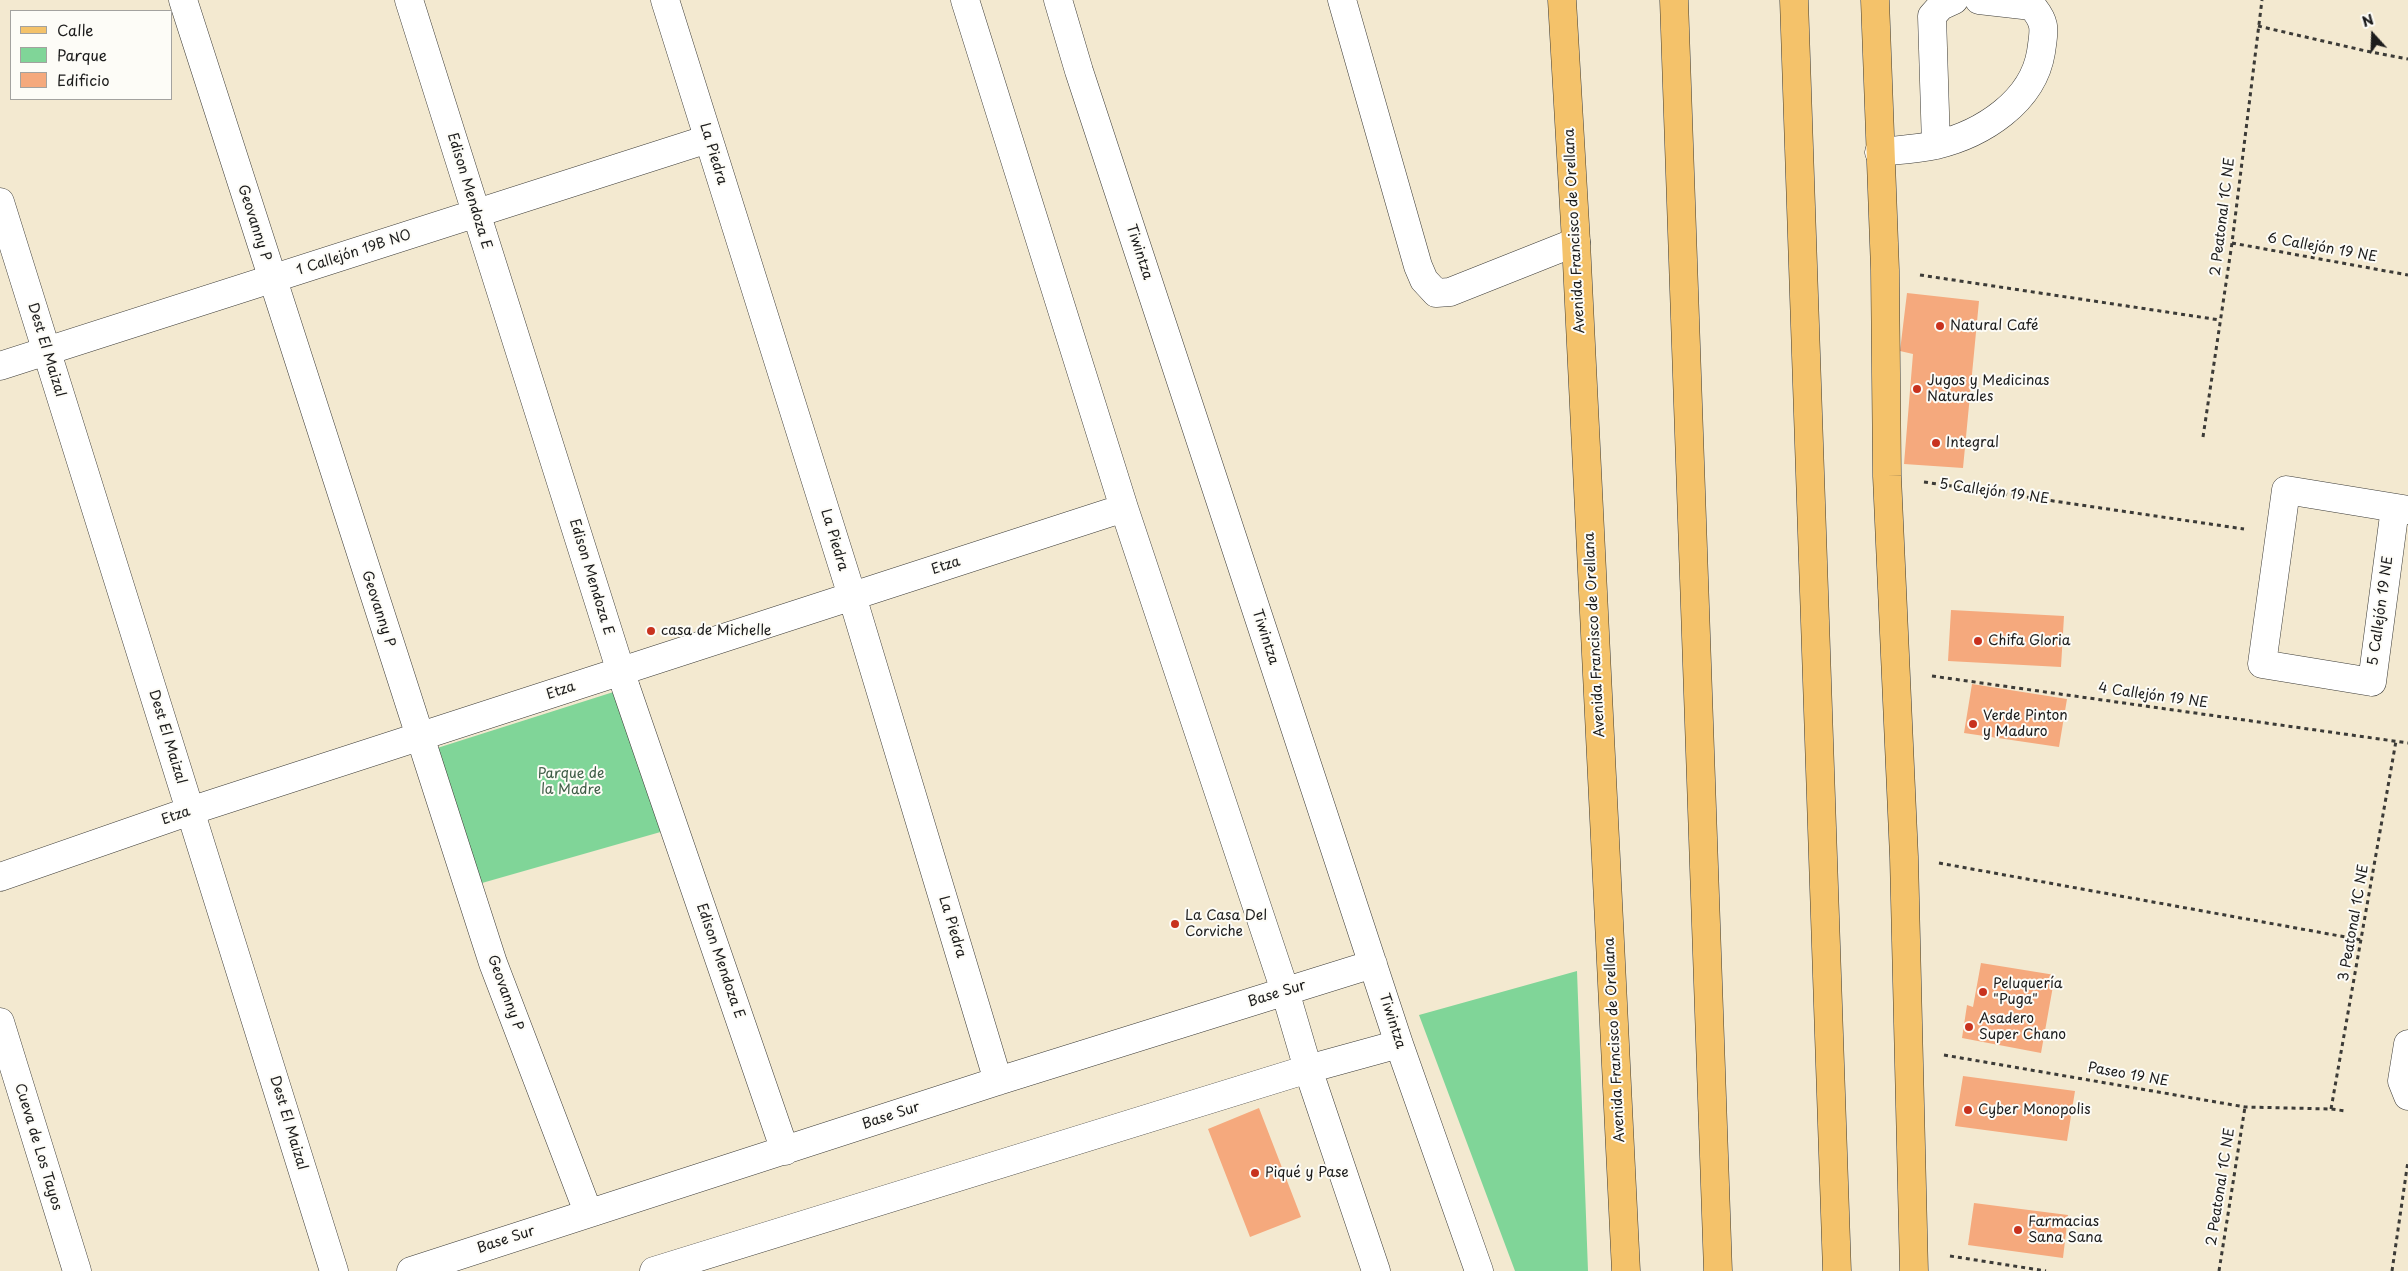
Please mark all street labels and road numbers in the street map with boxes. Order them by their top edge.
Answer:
street label: La Piedra [696,121,730,187]
street label: Avenida Francisco de Orellana [1561,128,1589,334]
street label: Edison Mendoza E [443,131,495,251]
street label: 2 Peatonal 1C NE [2207,157,2239,277]
street label: Geovanny P [234,183,274,263]
street label: Tiwintza [1122,222,1156,282]
street label: 1 Callejón 19B NO [295,227,413,279]
street label: 6 Callejón 19 NE [2266,230,2378,266]
street label: Dest El Maizal [24,301,68,399]
street label: 5 Callejón 19 NE [1938,476,2050,508]
street label: La Piedra [817,507,851,573]
street label: Edison Mendoza E [565,517,617,637]
street label: Avenida Francisco de Orellana [1581,532,1609,738]
street label: Etza [929,553,963,579]
street label: 5 Callejón 19 NE [2365,555,2397,667]
street label: Geovanny P [358,569,398,649]
street label: Tiwintza [1248,607,1282,667]
street label: Etza [544,678,578,704]
street label: 4 Callejón 19 NE [2097,680,2209,712]
street label: Dest El Maizal [145,688,189,786]
street label: Etza [159,803,193,829]
street label: 3 Peatonal 1C NE [2335,863,2373,983]
street label: La Piedra [935,894,969,960]
street label: Edison Mendoza E [692,901,748,1021]
street label: Avenida Francisco de Orellana [1601,937,1629,1143]
street label: Geovanny P [484,953,526,1033]
street label: Base Sur [1246,977,1308,1011]
street label: Tiwintza [1375,991,1409,1051]
street label: Paseo 19 NE [2086,1060,2170,1090]
street label: Dest El Maizal [266,1074,310,1172]
street label: Cueva de Los Tayos [11,1081,65,1213]
street label: Base Sur [860,1099,922,1133]
street label: 2 Peatonal 1C NE [2203,1127,2239,1247]
street label: Base Sur [475,1223,537,1257]

